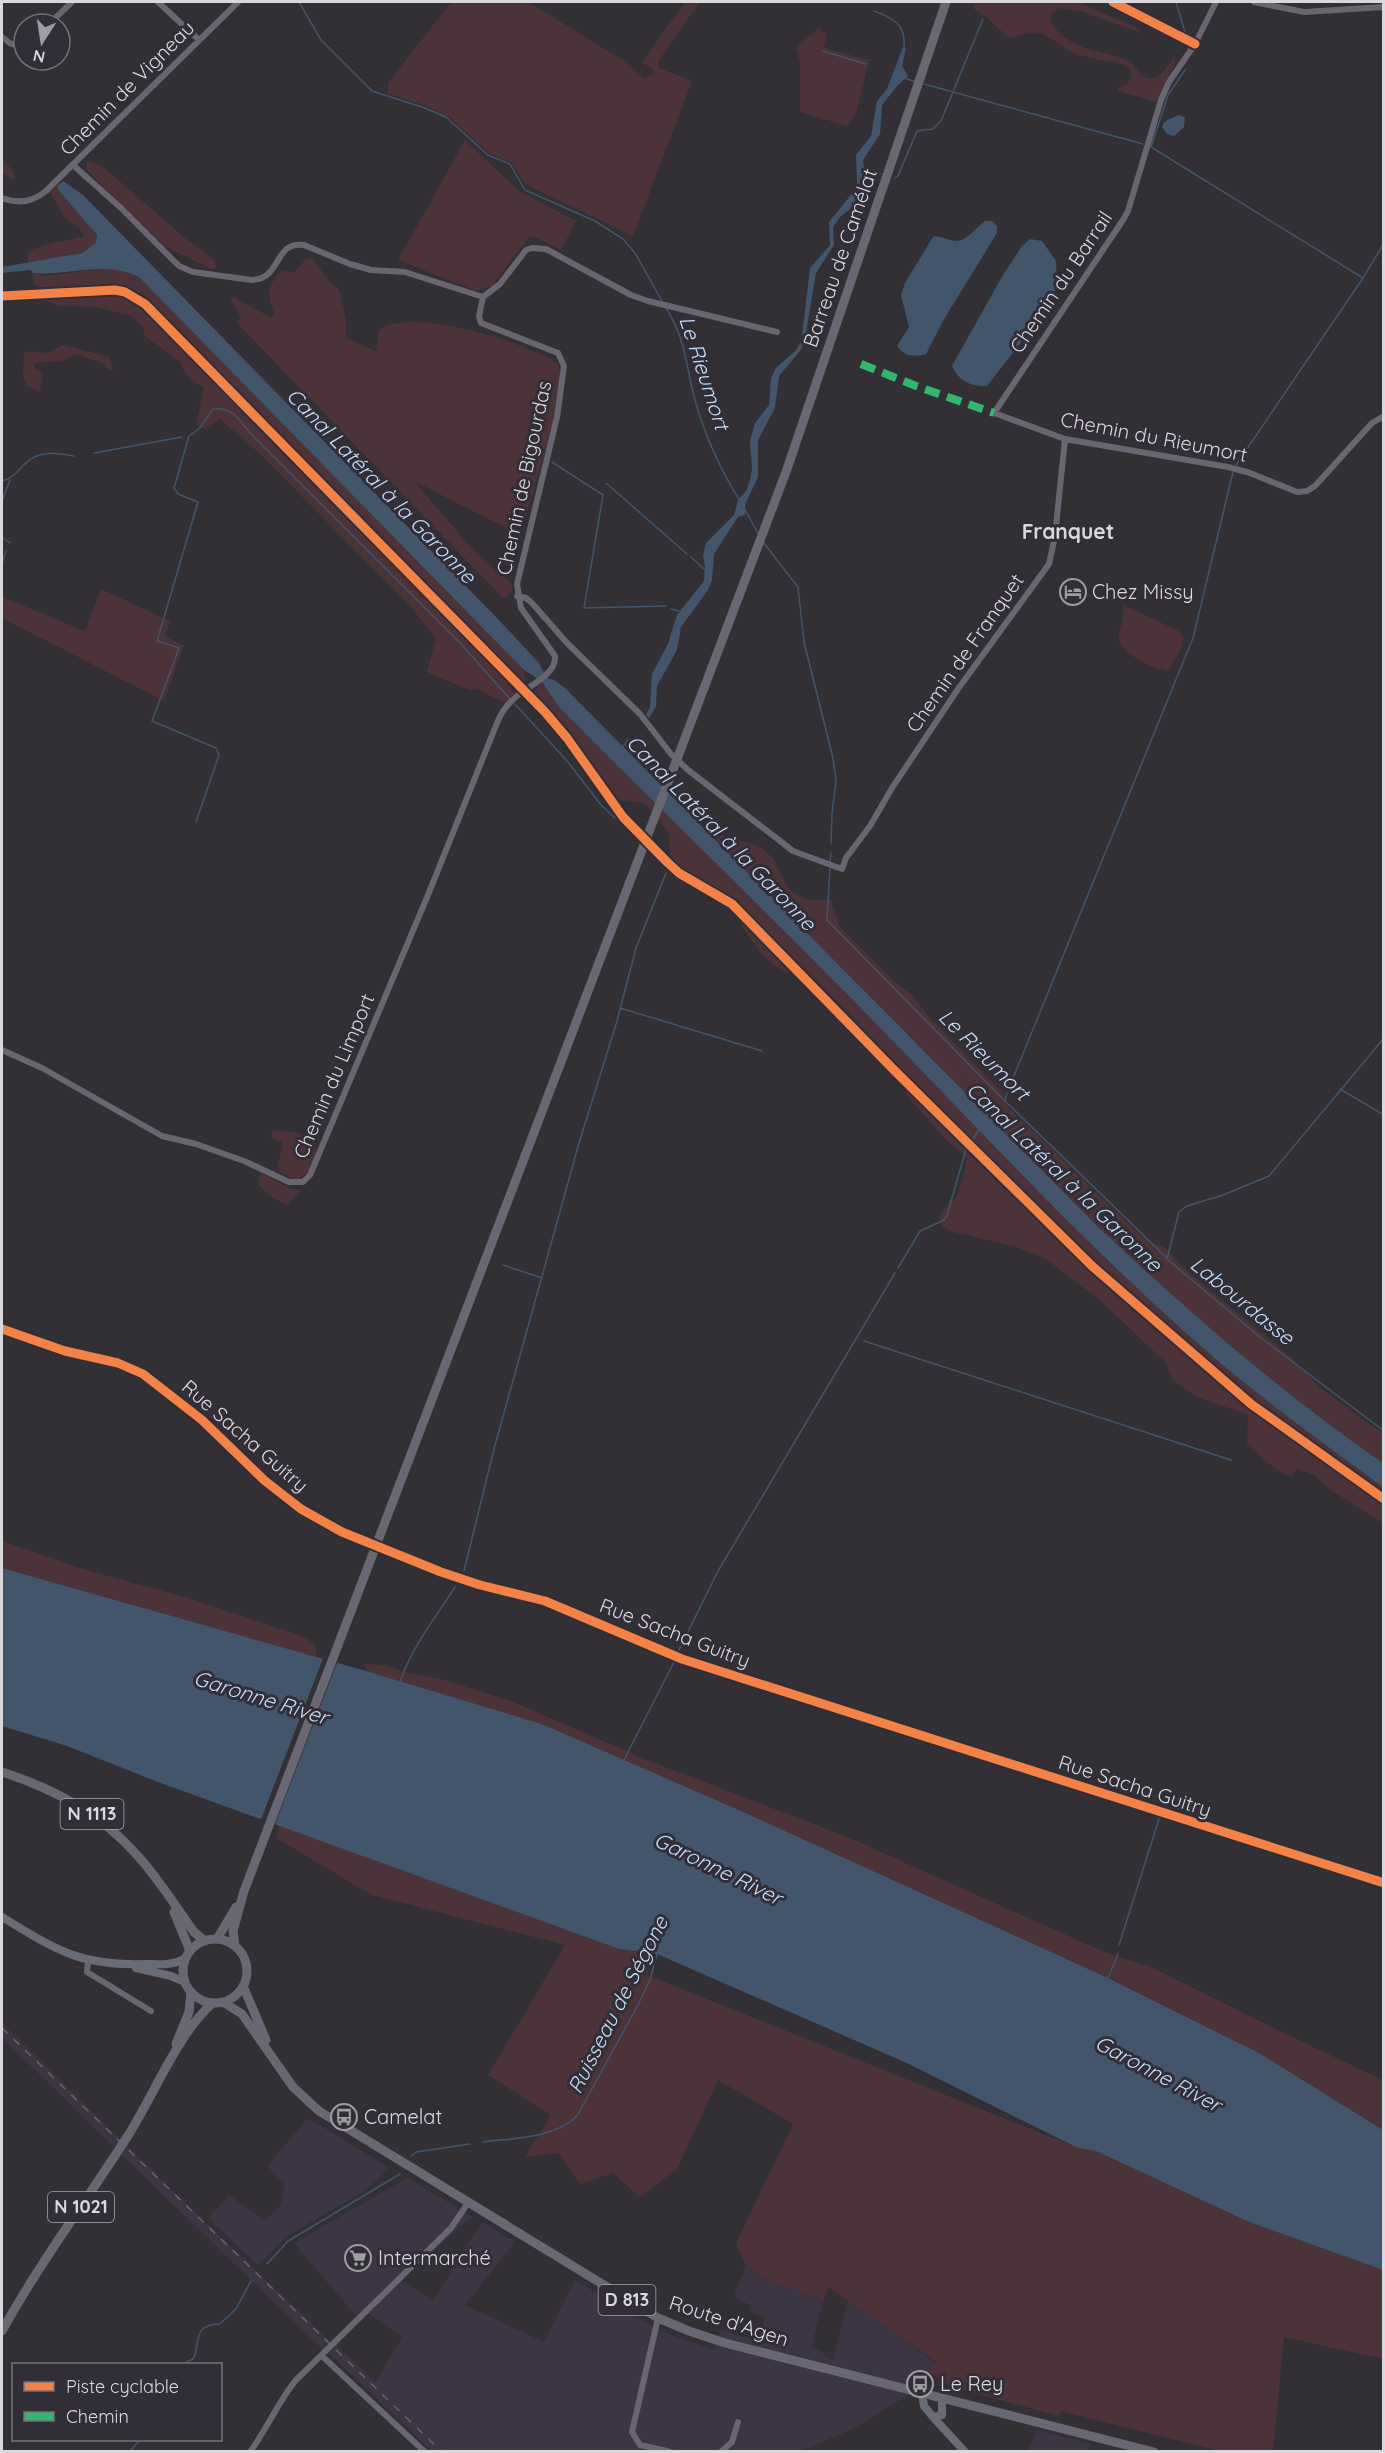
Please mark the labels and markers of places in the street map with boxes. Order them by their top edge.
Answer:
hotel icon: Chez Missy [1058,577,1088,607]
place label: Chez Missy [1092,579,1194,604]
bus stop icon: Camelat [329,2102,359,2132]
place label: Camelat [364,2104,442,2129]
supermarket icon: Intermarché [343,2243,373,2273]
place label: Intermarché [378,2245,491,2270]
bus stop icon: Le Rey [905,2369,935,2399]
place label: Le Rey [940,2371,1003,2396]

